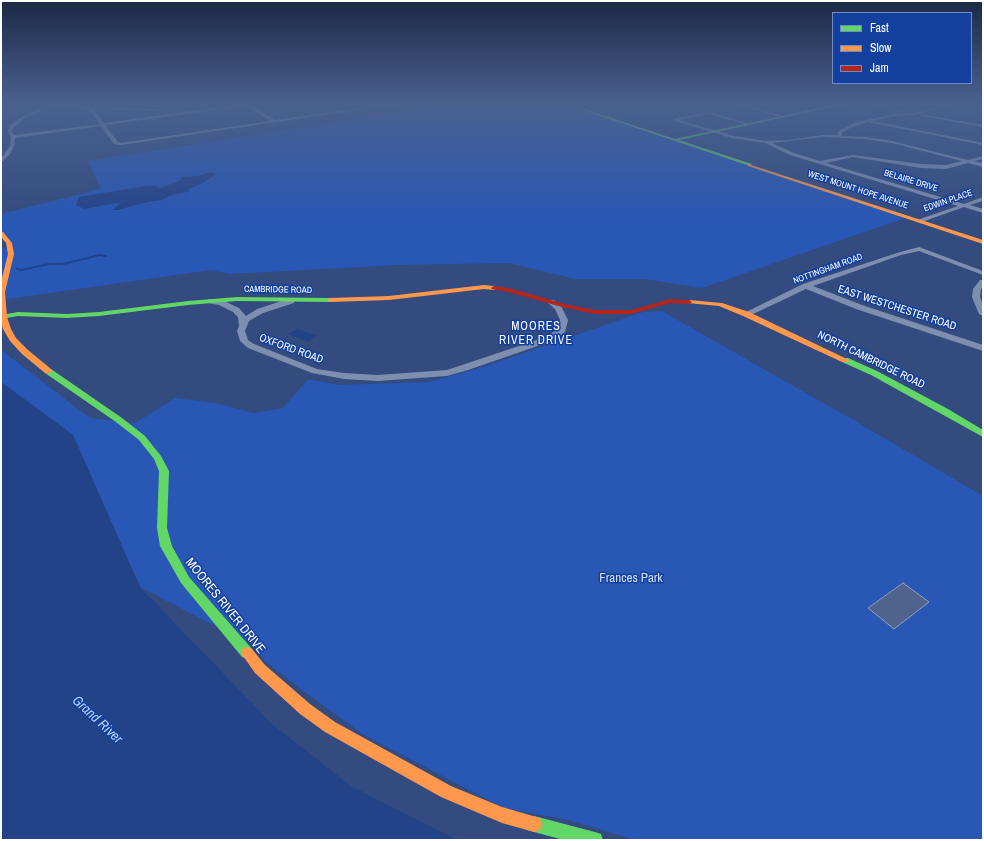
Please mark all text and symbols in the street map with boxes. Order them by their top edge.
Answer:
legend [832,12,972,84]
text: Fast [870,20,889,36]
text: Slow [870,40,891,56]
text: Jam [870,60,889,76]
street label: BELAIRE DRIVE [883,168,939,194]
street label: WEST MOUNT HOPE AVENUE [806,169,910,211]
street label: EDWIN PLACE [922,188,974,214]
street label: NOTTINGHAM ROAD [792,251,864,287]
street label: EAST WESTCHESTER ROAD [836,283,958,333]
street label: CAMBRIDGE ROAD [244,284,312,296]
district label: MOORES RIVER DRIVE [499,320,573,348]
street label: NORTH CAMBRIDGE ROAD [815,328,927,392]
street label: OXFORD ROAD [257,331,325,367]
street label: MOORES RIVER DRIVE [182,555,268,657]
park label: Frances Park [599,571,663,587]
water label: Grand River [68,693,126,747]

